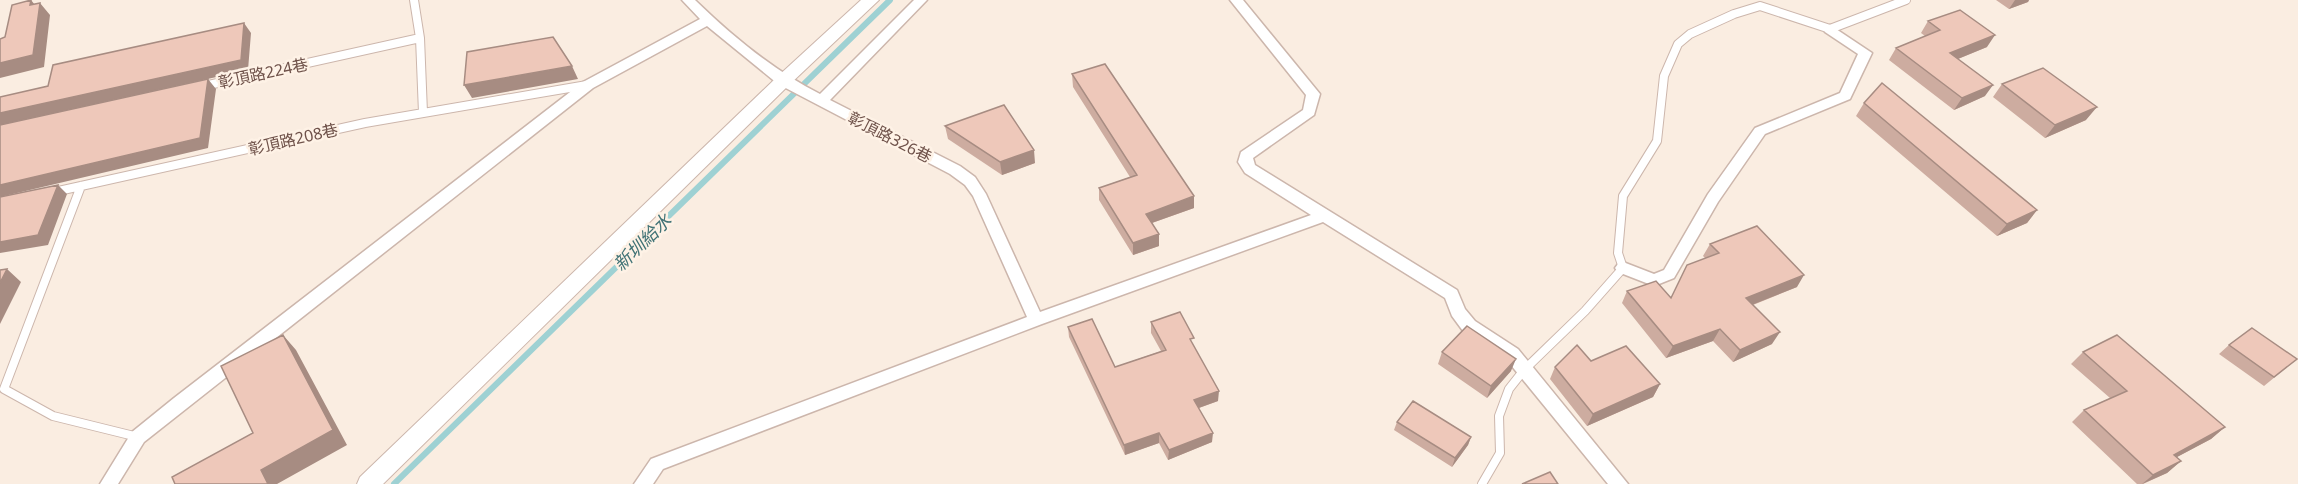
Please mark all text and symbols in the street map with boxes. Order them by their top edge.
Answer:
street label: 彰頂路224巷 [216,53,310,93]
street label: 彰頂路326巷 [844,106,936,168]
street label: 彰頂路208巷 [246,118,340,160]
water label: 新圳給水 [608,208,677,276]

